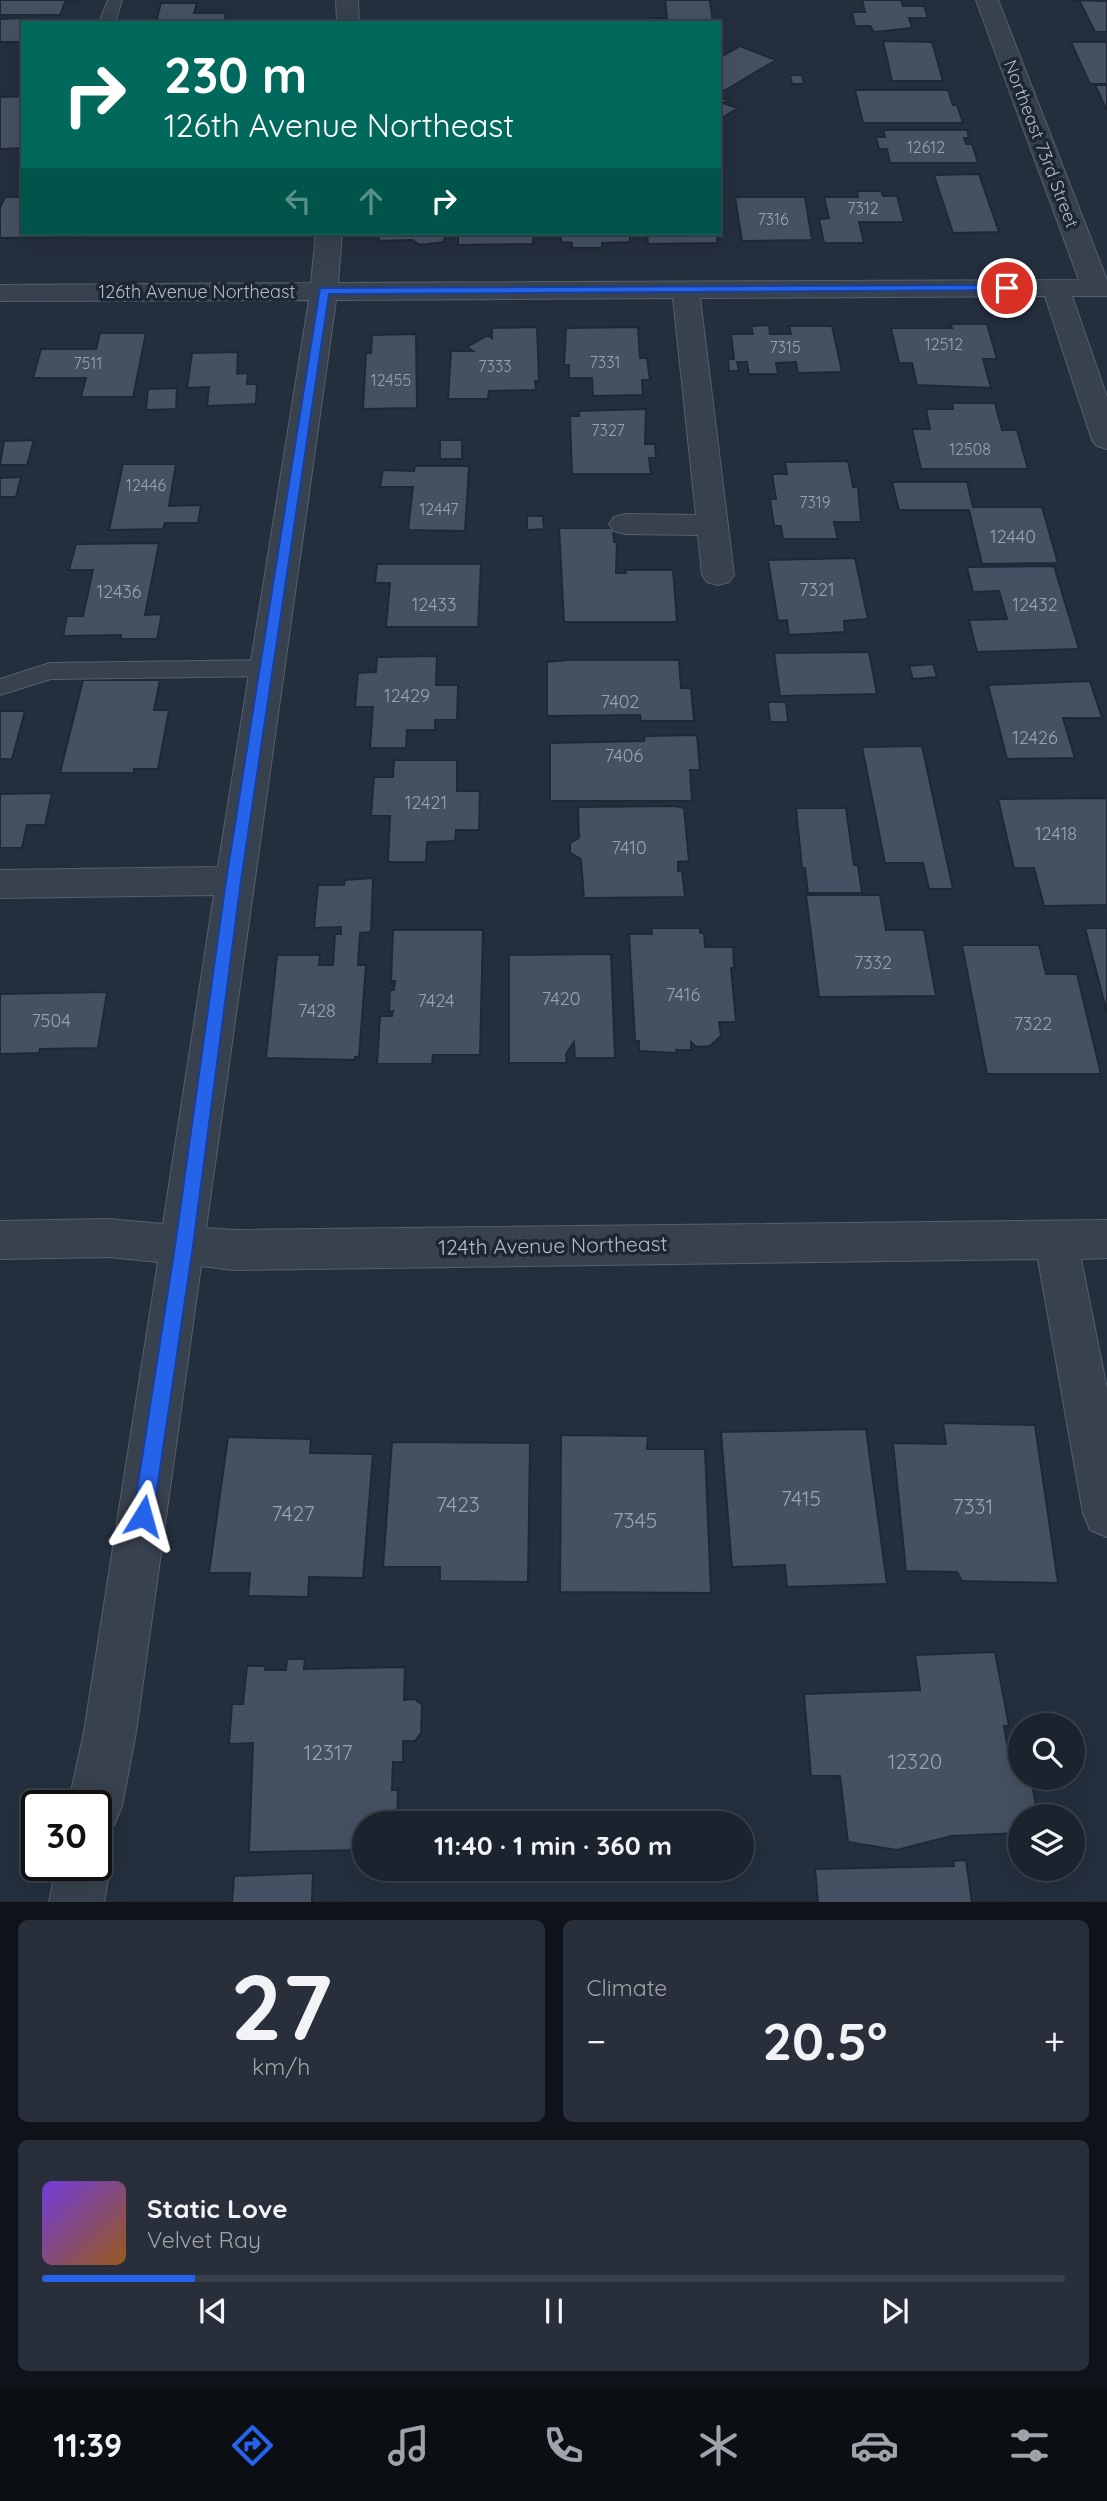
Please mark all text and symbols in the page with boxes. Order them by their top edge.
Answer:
text: 230 m [164,44,307,105]
icon: right [49,49,140,140]
street label: Northeast 73rd Street [999,57,1084,231]
text: 126th Avenue Northeast [164,105,514,145]
house number: 12612 [907,137,945,157]
icon: left [279,182,317,220]
icon: ahead [352,182,390,220]
icon: right [425,182,463,220]
house number: 7312 [847,198,879,218]
house number: 7316 [757,209,789,229]
pin [977,258,1037,318]
icon: arrive [988,269,1026,307]
street label: 126th Avenue Northeast [99,280,295,303]
house number: 12512 [925,334,963,354]
house number: 7315 [769,337,801,357]
house number: 7331 [590,352,620,372]
house number: 7511 [74,353,102,373]
house number: 7333 [478,356,512,376]
house number: 12455 [371,370,411,390]
house number: 7327 [591,420,625,440]
house number: 12508 [949,439,991,459]
house number: 12446 [126,475,166,495]
house number: 7319 [799,492,831,512]
house number: 12447 [419,499,459,519]
house number: 12440 [990,525,1036,548]
house number: 7321 [799,578,835,601]
house number: 12436 [97,580,142,603]
house number: 12433 [412,593,456,616]
house number: 12432 [1012,593,1058,616]
house number: 12429 [384,684,430,707]
house number: 7402 [601,690,639,713]
house number: 12426 [1012,726,1058,749]
house number: 7406 [605,744,644,767]
house number: 12421 [405,791,447,814]
house number: 12418 [1035,822,1077,845]
house number: 7410 [611,836,647,859]
house number: 7332 [854,951,892,974]
house number: 7416 [666,983,700,1006]
house number: 7420 [542,987,580,1010]
house number: 7424 [417,989,455,1012]
house number: 7428 [298,999,336,1022]
house number: 7504 [31,1009,71,1032]
house number: 7322 [1014,1012,1052,1035]
street label: 124th Avenue Northeast [438,1230,668,1260]
position arrow [106,1479,180,1553]
house number: 7415 [781,1485,821,1511]
house number: 7423 [436,1491,480,1517]
house number: 7331 [953,1493,993,1519]
house number: 7427 [271,1500,315,1526]
house number: 7345 [613,1507,657,1533]
map controls [1008,1713,1085,1881]
button: search [1008,1713,1085,1790]
house number: 12317 [304,1739,353,1765]
house number: 12320 [888,1748,942,1774]
speed limit sign: 30 [21,1790,112,1881]
button: layers [1008,1804,1085,1881]
text: 11:40 · 1 min · 360 m [434,1829,672,1862]
text: 27 [230,1949,332,2063]
text: Climate [587,1973,667,2002]
text: 20.5° [762,2008,887,2073]
text: − [587,2017,606,2065]
text: + [1044,2017,1065,2065]
text: km/h [252,2052,310,2081]
text: Static Love [147,2192,288,2225]
text: Velvet Ray [147,2225,261,2254]
icon: previous [194,2292,232,2330]
icon: pause [535,2292,573,2330]
icon: next [876,2292,914,2330]
icon: directions [228,2421,277,2470]
icon: music [384,2421,433,2470]
icon: phone [539,2421,588,2470]
icon: climate [694,2421,743,2470]
icon: car [850,2421,899,2470]
icon: filters [1005,2421,1054,2470]
text: 11:39 [53,2425,122,2465]

